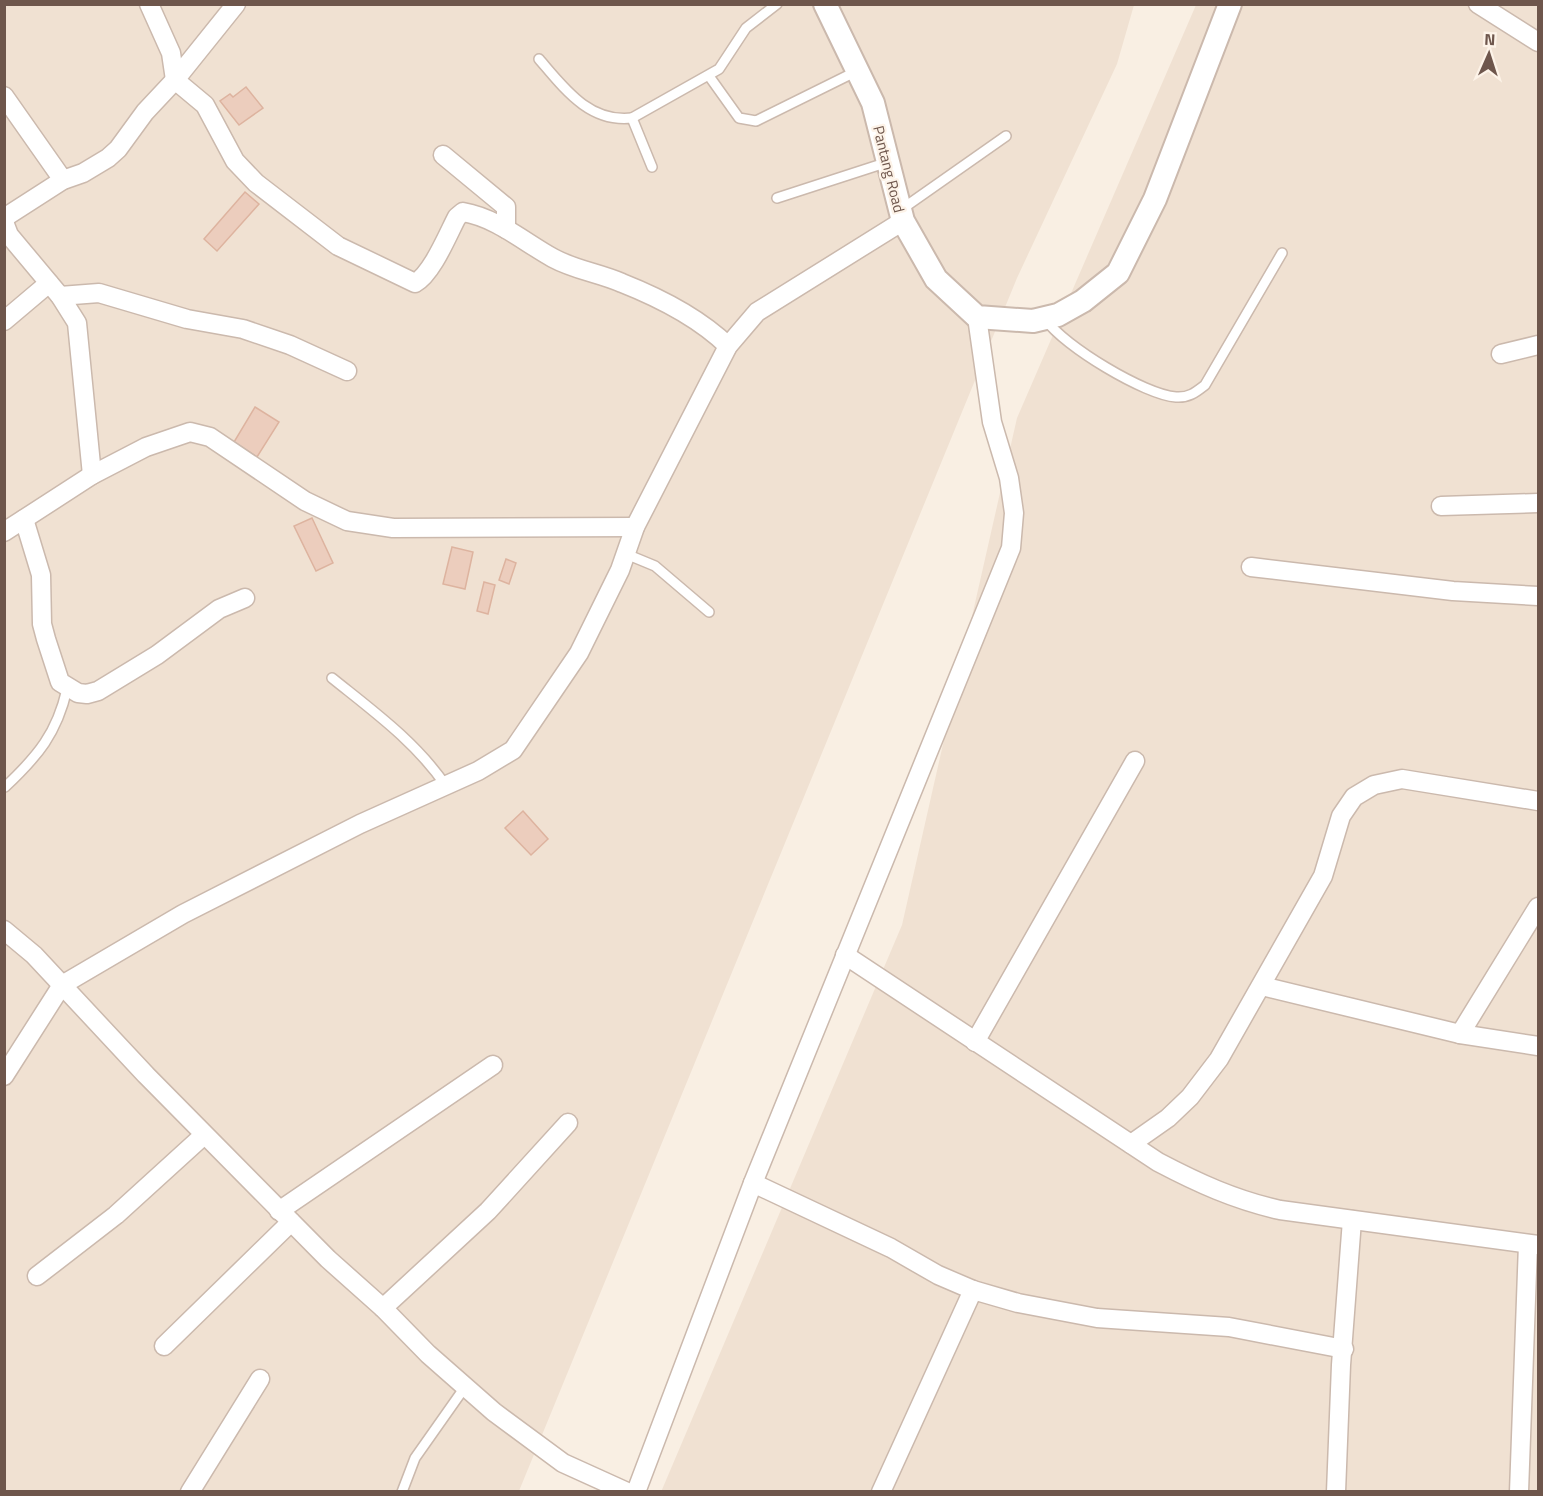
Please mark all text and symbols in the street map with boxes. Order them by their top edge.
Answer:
north arrow [1459,24,1519,84]
text: N [1484,27,1496,51]
street label: Pantang Road [867,123,911,215]

